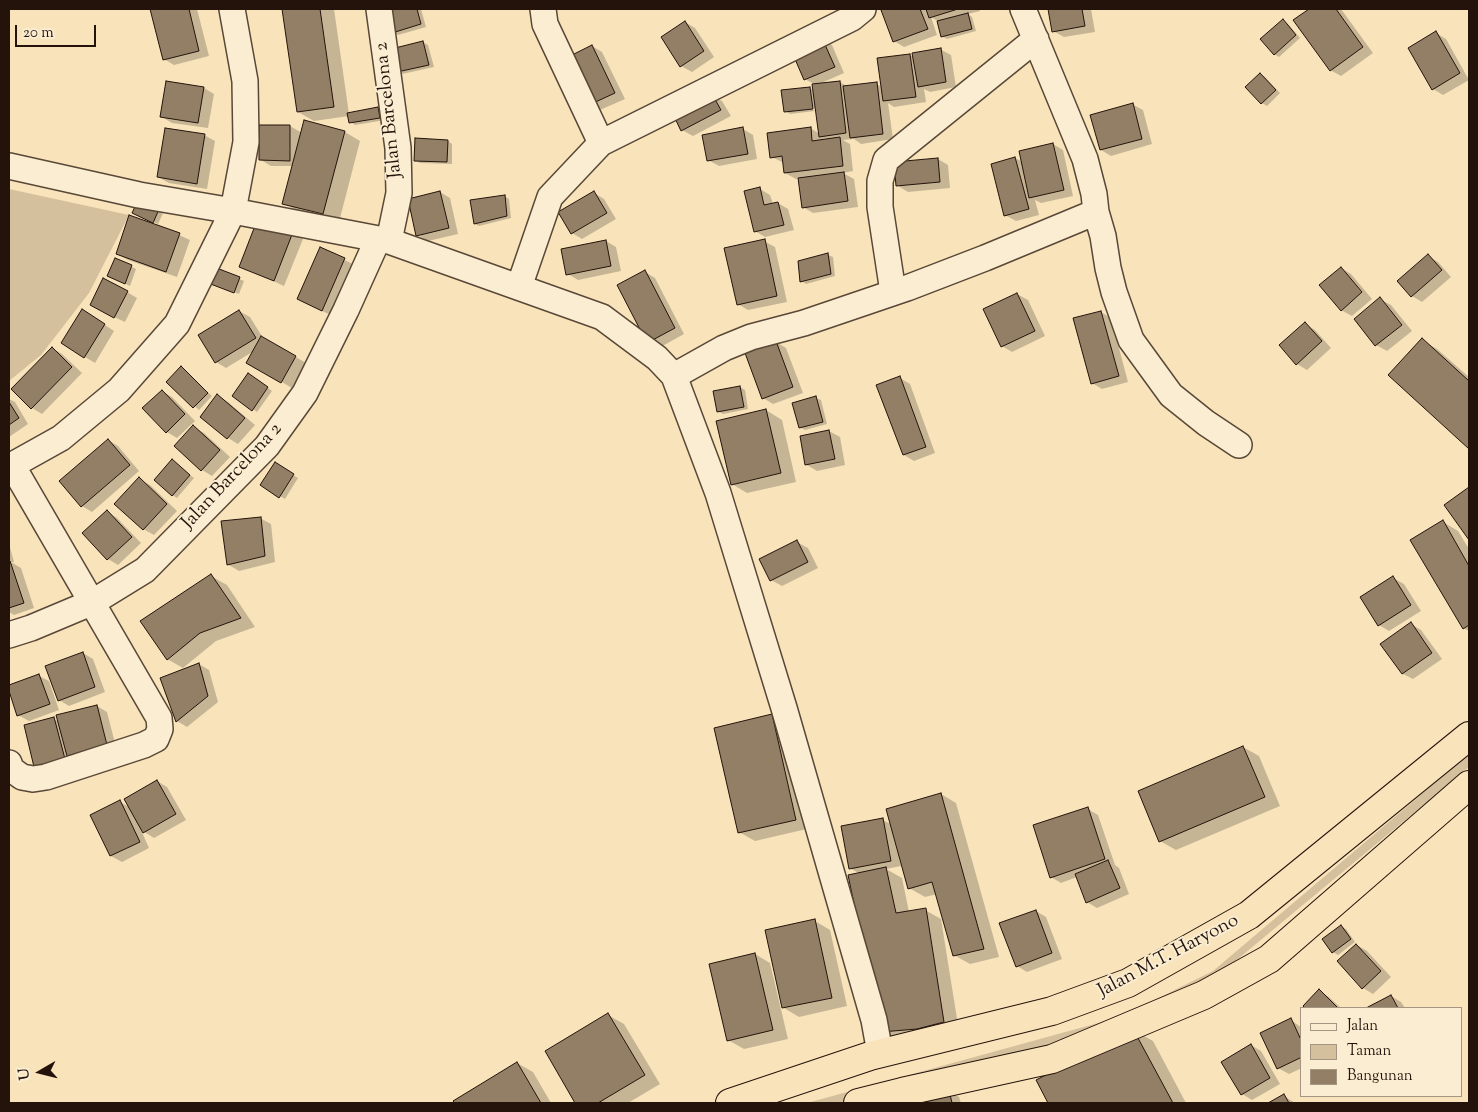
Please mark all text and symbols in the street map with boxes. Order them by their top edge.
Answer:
scale bar [18,15,99,47]
text: 20 m [23,23,54,44]
street label: Jalan Barcelona 2 [372,41,408,179]
street label: Jalan Barcelona 2 [178,419,288,535]
street label: Jalan M.T. Haryono [1095,910,1243,1004]
legend [1300,1007,1463,1097]
text: Jalan [1347,1016,1378,1037]
text: Taman [1347,1041,1391,1062]
north arrow [15,1047,65,1097]
text: Bangunan [1347,1066,1413,1087]
text: U [14,1067,36,1081]

